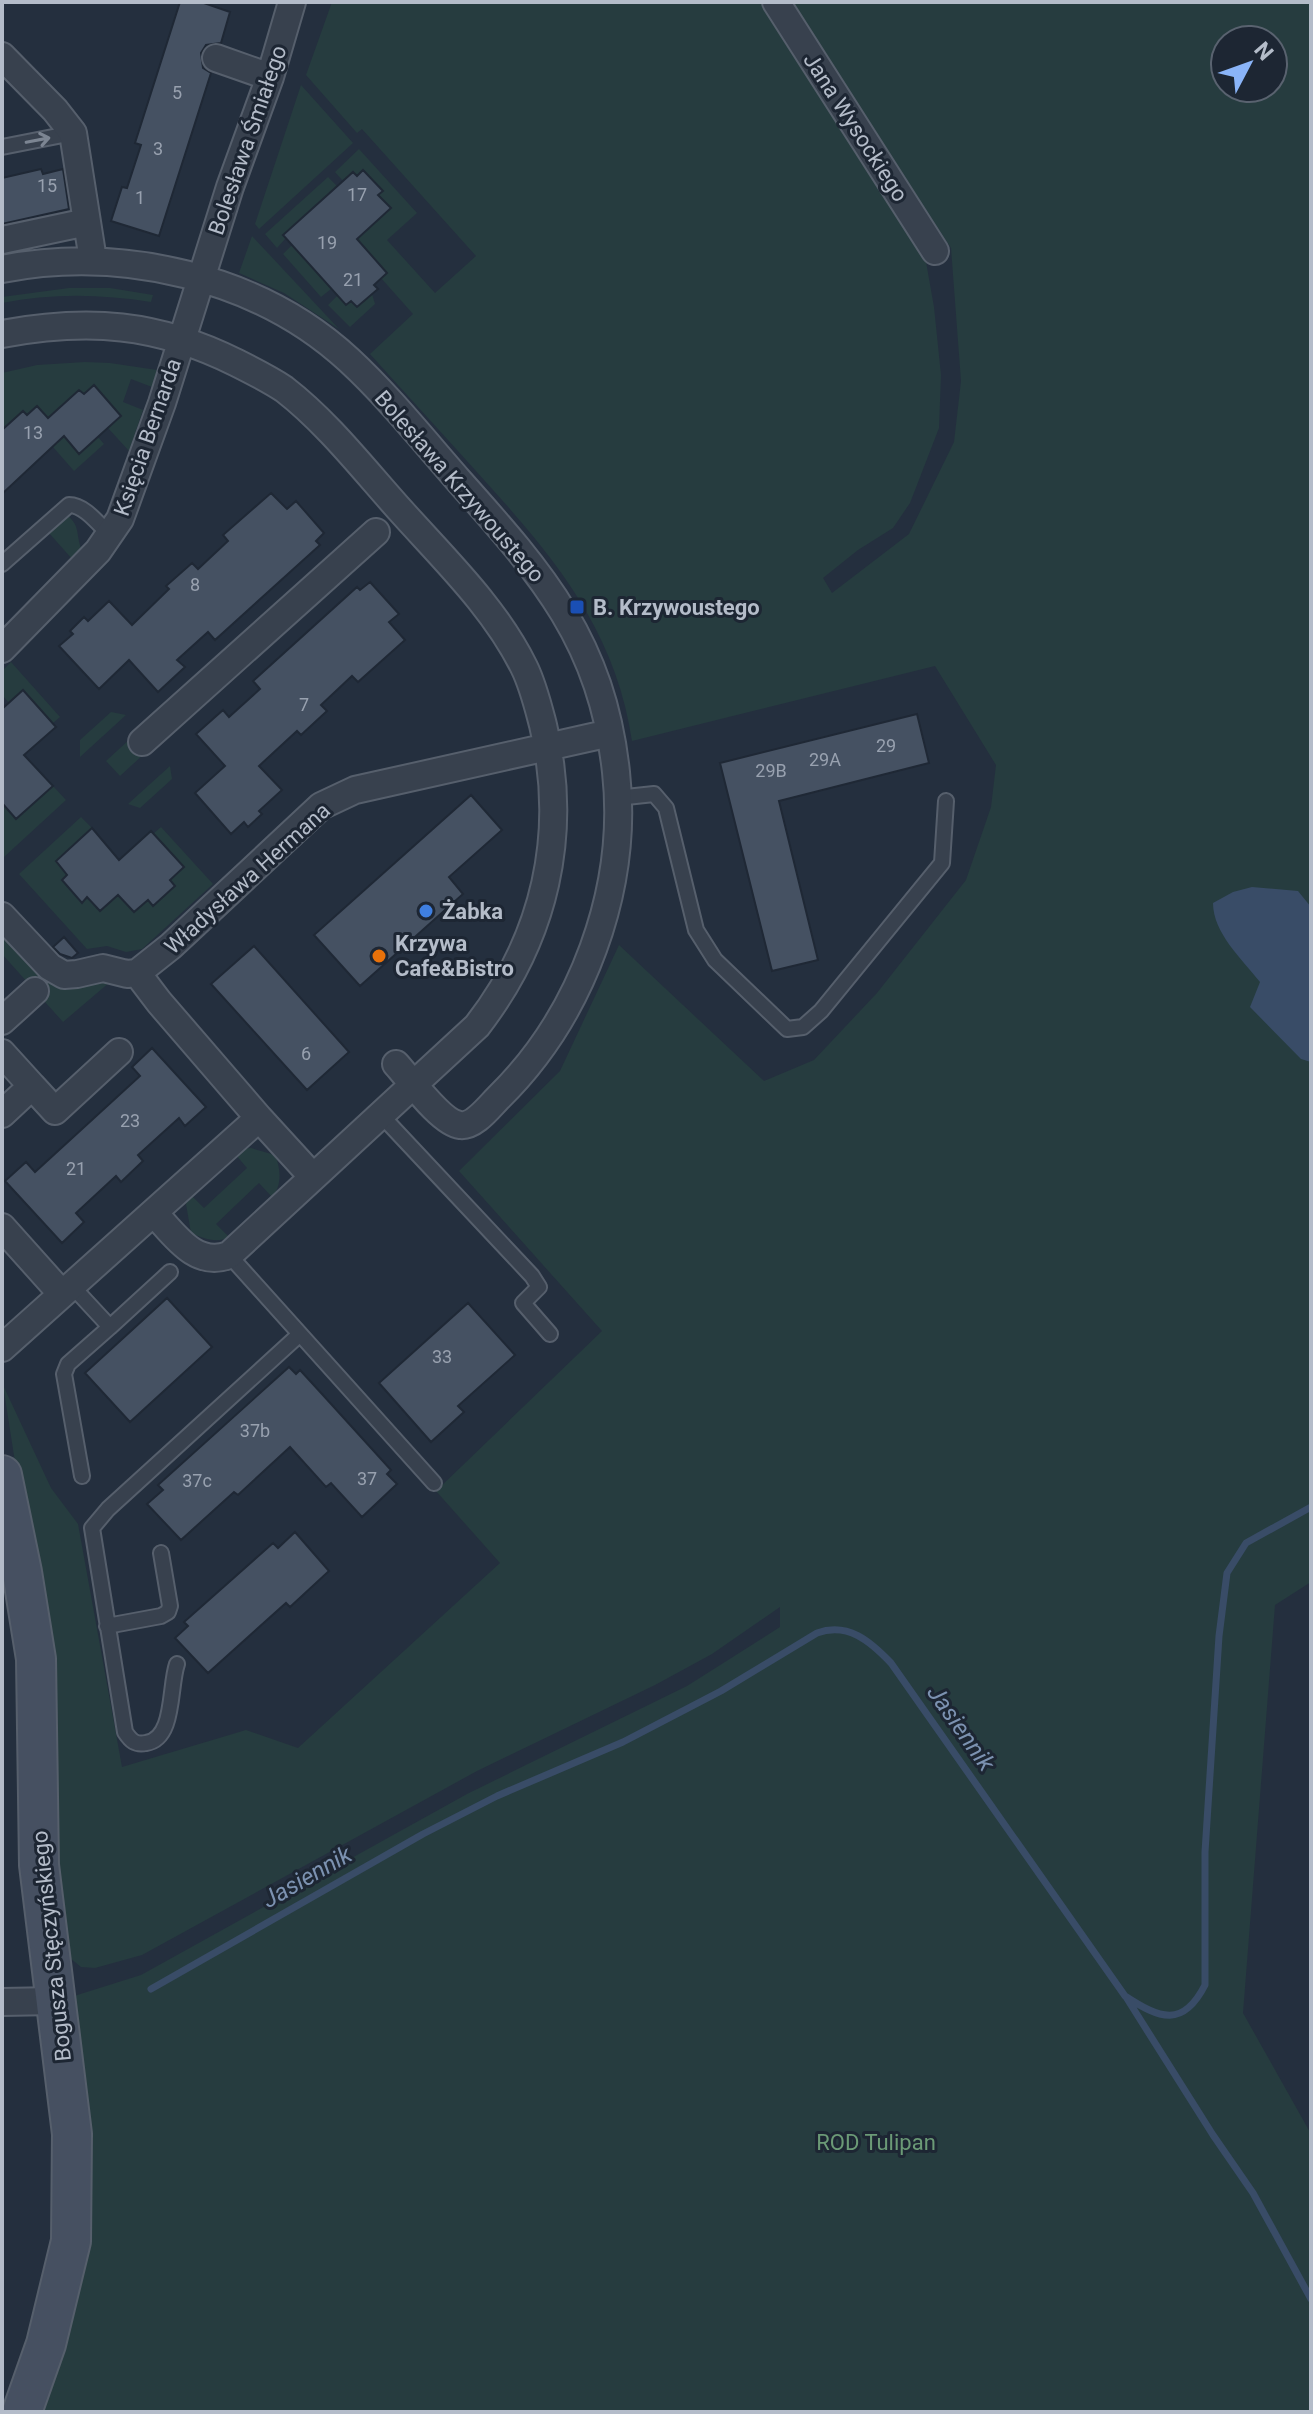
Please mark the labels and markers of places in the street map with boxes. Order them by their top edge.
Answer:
place label: B. Krzywoustego [593,595,760,620]
marker: B. Krzywoustego [568,598,586,616]
place label: Żabka [442,899,503,924]
marker: Żabka [417,902,435,920]
place label: Krzywa Cafe&Bistro [395,931,514,981]
marker: Krzywa Cafe&Bistro [370,947,388,965]

